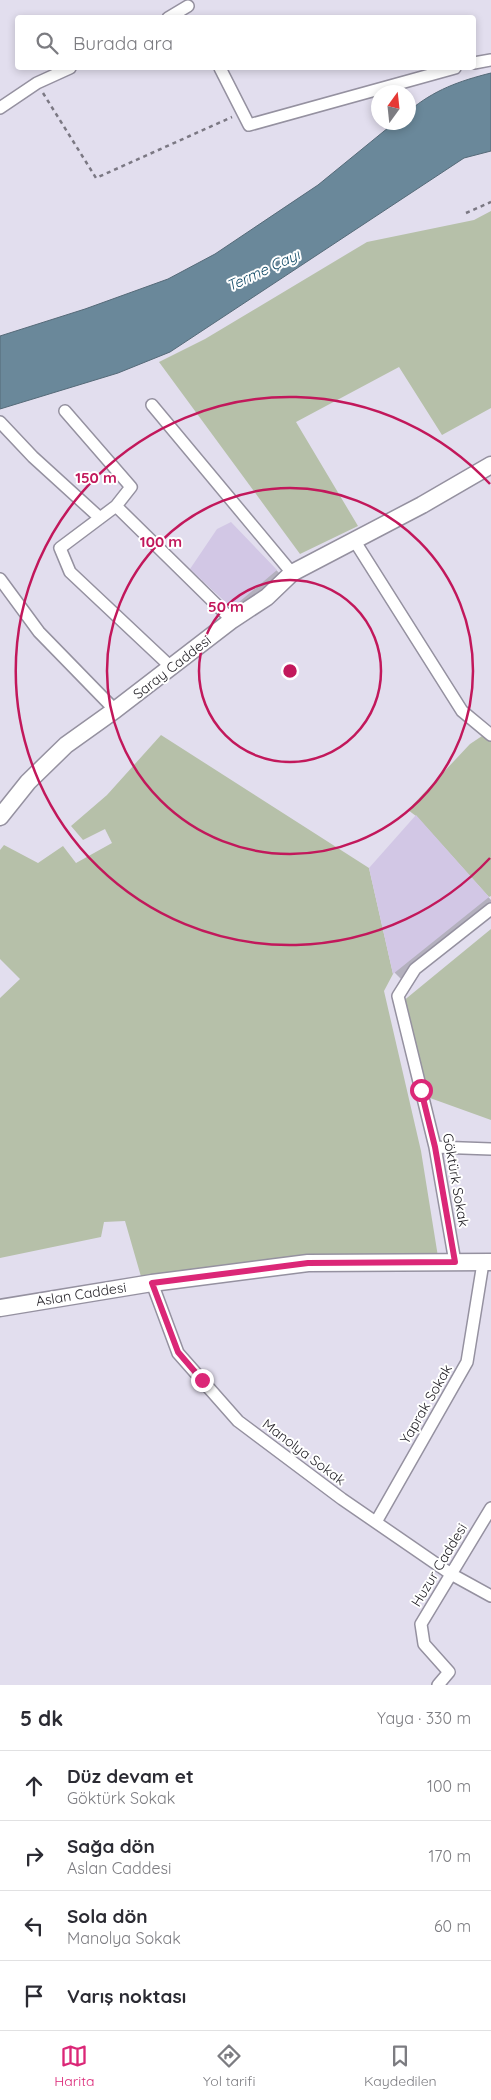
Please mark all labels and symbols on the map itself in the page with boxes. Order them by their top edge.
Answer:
north arrow [371,85,416,130]
water label: Terme Çayı [223,244,303,295]
text: 150 m [75,468,117,487]
text: 100 m [140,532,182,551]
text: 50 m [208,597,244,616]
street label: Saray Caddesi [129,631,215,703]
centre of rings [281,662,299,680]
route start [410,1079,433,1102]
street label: Göktürk Sokak [439,1132,473,1228]
street label: Aslan Caddesi [34,1278,128,1310]
street label: Yaprak Sokak [396,1361,456,1447]
route end [191,1369,214,1392]
street label: Manolya Sokak [259,1415,349,1489]
street label: Huzur Caddesi [407,1520,471,1610]

